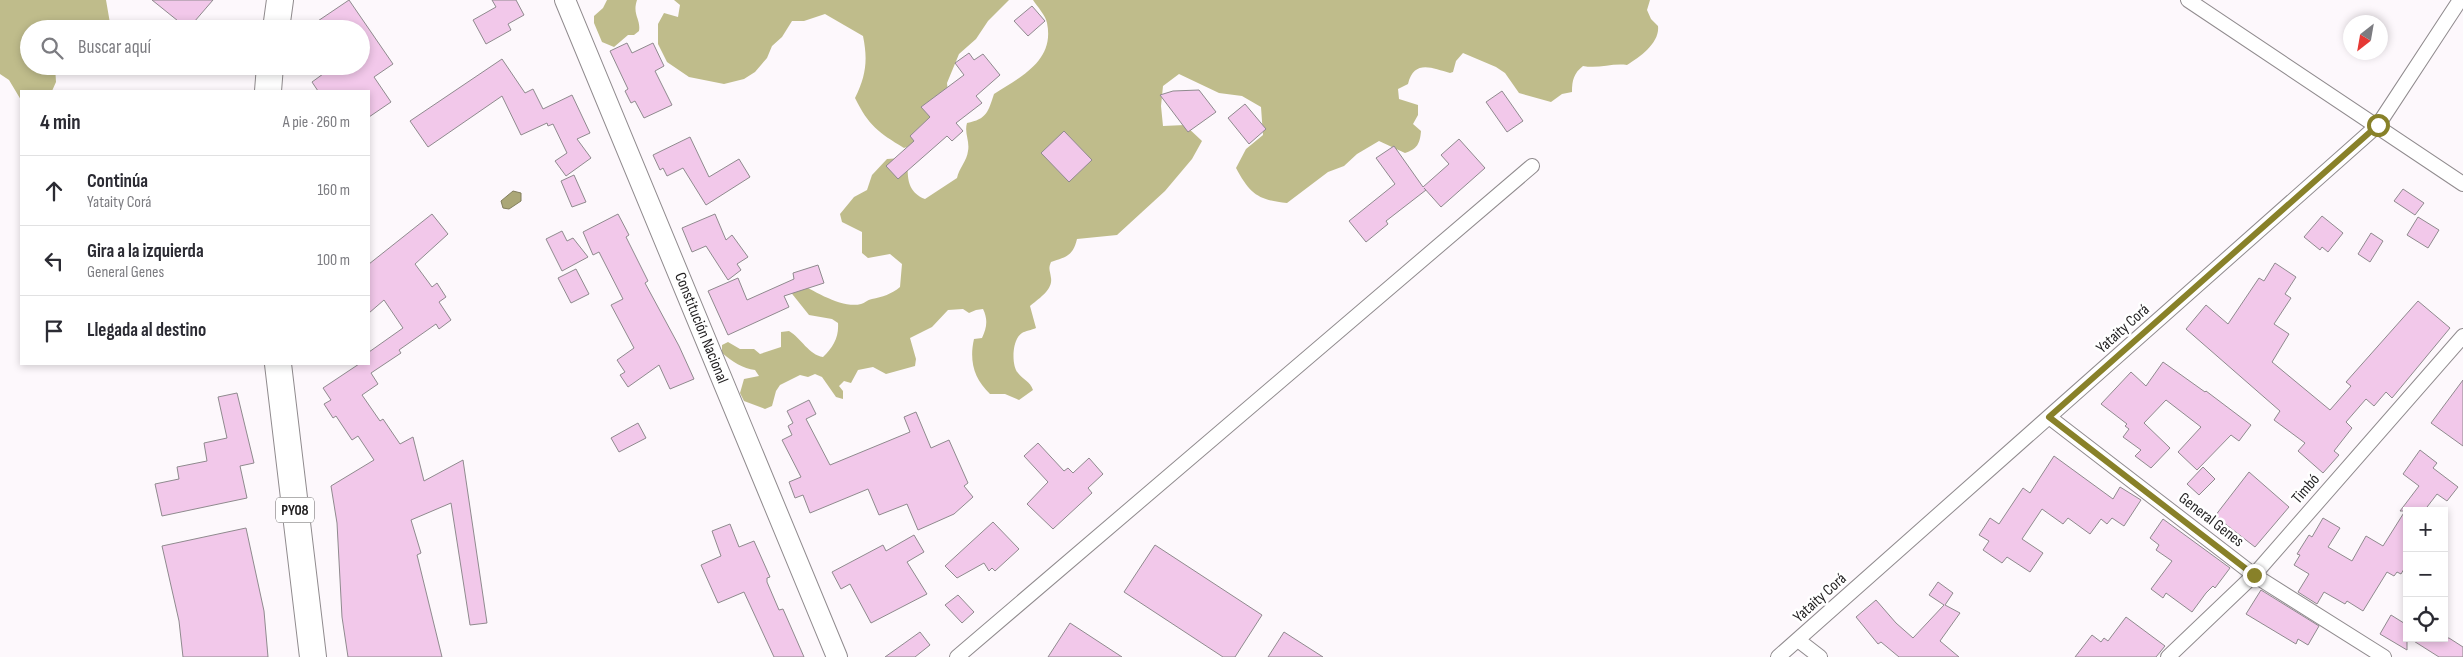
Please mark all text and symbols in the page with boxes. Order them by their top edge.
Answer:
north arrow [2343,15,2388,60]
search box [20,20,370,75]
icon: search [38,34,66,62]
text: Buscar aquí [78,36,151,59]
text: 4 min [40,110,81,135]
text: A pie · 260 m [283,113,350,132]
route start [2367,114,2390,137]
text: Continúa [87,170,148,193]
icon: ahead [40,177,68,205]
text: 160 m [317,181,350,200]
text: Yataity Corá [87,193,151,212]
text: Gira a la izquierda [87,240,204,263]
icon: left [40,247,68,275]
text: 100 m [317,251,350,270]
text: General Genes [87,263,164,282]
street label: Constitución Nacional [670,270,732,386]
street label: Yataity Corá [2093,300,2153,358]
icon: arrive [40,317,68,345]
text: Llegada al destino [87,319,206,342]
street label: Timbó [2288,470,2324,508]
street label: General Genes [2175,489,2247,551]
road number: PY08 [276,498,314,522]
map controls [2403,507,2448,642]
button: + [2403,507,2448,552]
button: − [2403,552,2448,597]
route end [2243,564,2266,587]
street label: Yataity Corá [1790,569,1850,627]
button: locate [2403,597,2448,642]

